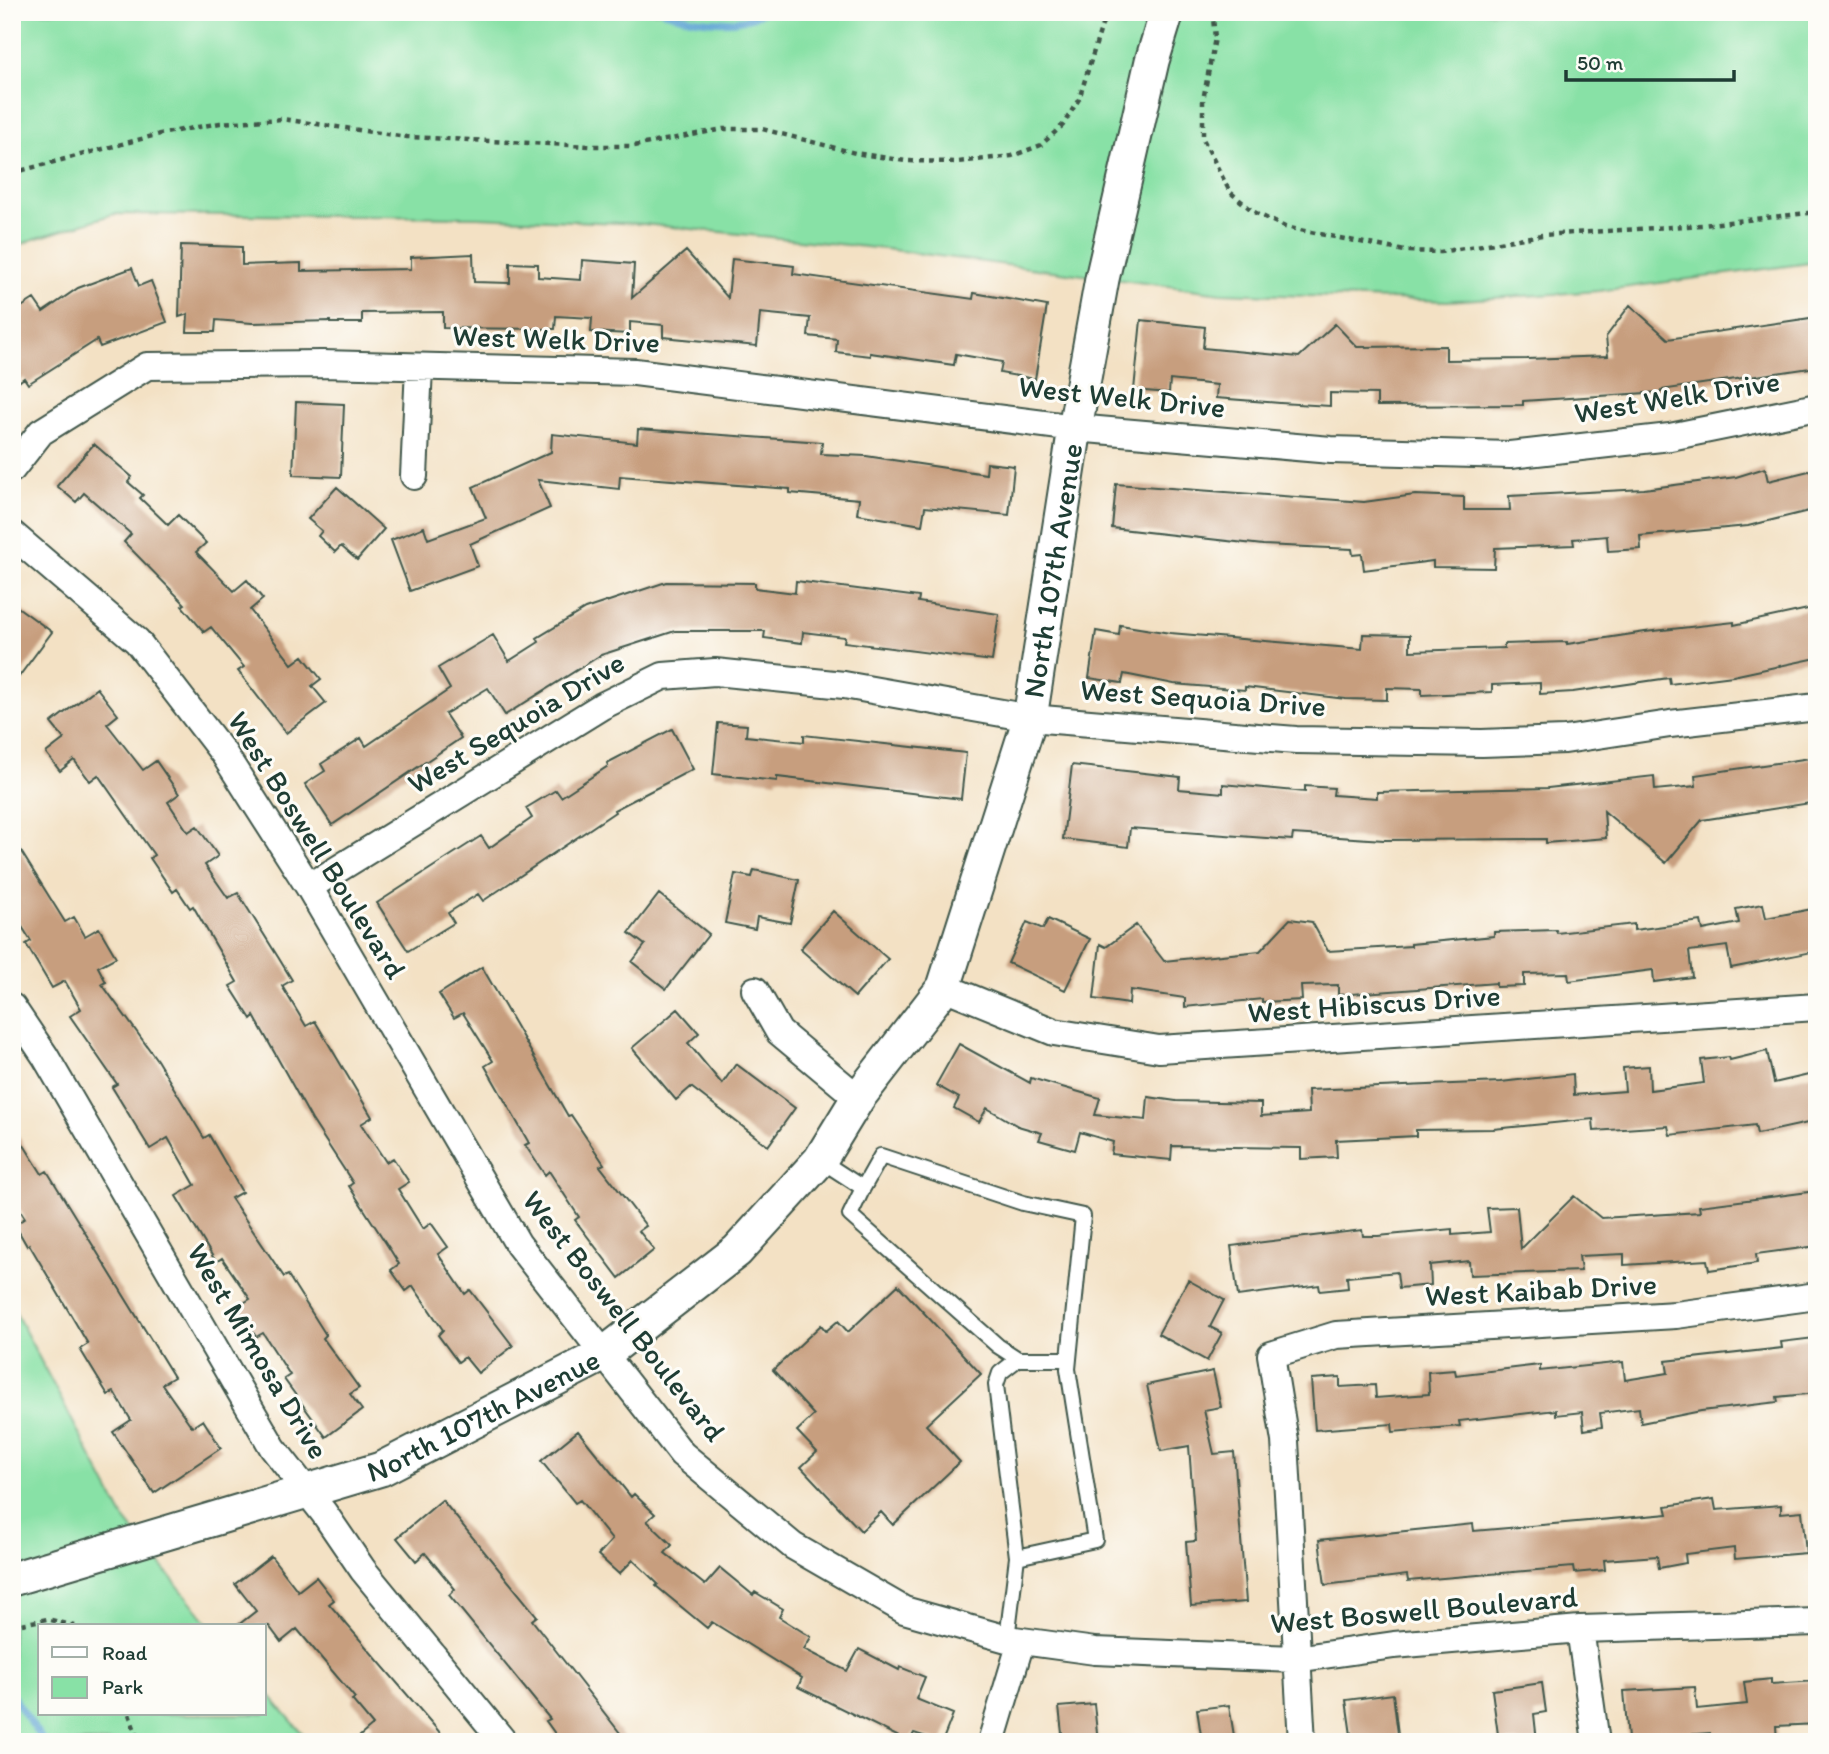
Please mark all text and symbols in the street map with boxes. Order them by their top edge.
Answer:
scale bar [1566,38,1734,82]
text: 50 m [1577,50,1624,75]
street label: West Welk Drive [451,316,661,361]
street label: West Welk Drive [1571,362,1782,431]
street label: West Welk Drive [1017,367,1227,426]
street label: North 107th Avenue [1014,441,1090,701]
street label: West Sequoia Drive [401,643,631,802]
street label: West Sequoia Drive [1079,670,1327,725]
street label: West Boswell Boulevard [220,704,415,986]
street label: West Hibiscus Drive [1246,976,1502,1031]
street label: West Boswell Boulevard [515,1183,734,1449]
street label: West Mimosa Drive [179,1236,338,1466]
street label: West Kaibab Drive [1424,1265,1658,1314]
street label: North 107th Avenue [362,1340,606,1490]
street label: West Boswell Boulevard [1269,1578,1580,1641]
legend [38,1624,266,1716]
text: Road [102,1640,148,1665]
text: Park [102,1674,144,1699]

